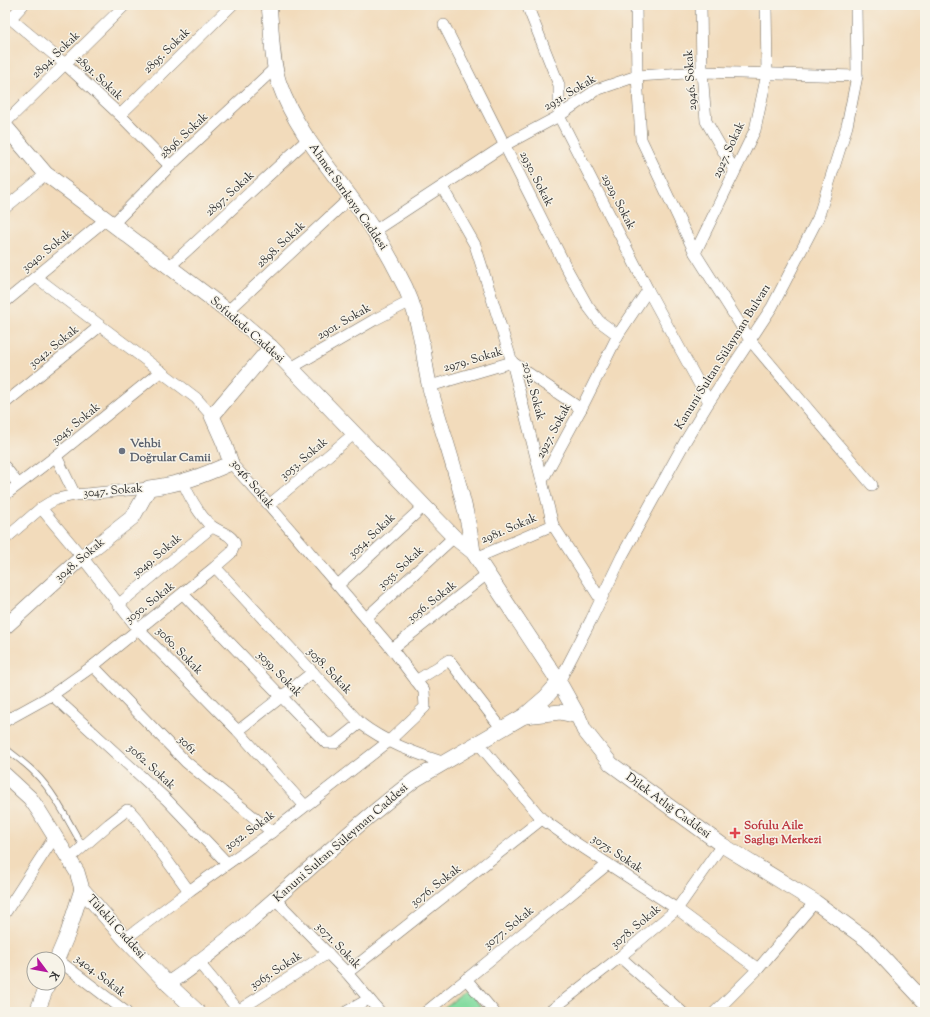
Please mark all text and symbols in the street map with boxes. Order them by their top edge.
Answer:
street label: 2895. Sokak [139,24,195,78]
street label: 2894. Sokak [28,27,85,83]
street label: 2946. Sokak [680,49,702,111]
street label: 2891. Sokak [71,51,127,105]
street label: 2931. Sokak [540,70,600,116]
street label: 2896. Sokak [156,108,213,163]
street label: 2927. Sokak [708,118,750,181]
street label: Ahmet Sarıkaya Caddesi [304,140,392,255]
street label: 2930. Sokak [514,148,558,210]
street label: 2897. Sokak [201,167,259,221]
street label: 2929. Sokak [596,171,640,234]
street label: 2898. Sokak [252,217,310,272]
street label: 3040. Sokak [18,225,76,277]
street label: Kanuni Sultan Sülayman Bulvarı [671,280,776,433]
street label: Sofudede Caddesi [206,292,289,368]
street label: 2901. Sokak [314,299,375,345]
street label: 3042. Sokak [25,321,83,373]
street label: 2979. Sokak [441,343,505,377]
street label: 2032. Sokak [517,360,550,423]
street label: 3045. Sokak [48,398,105,449]
street label: 2927. Sokak [532,400,576,462]
street label: 3053. Sokak [276,433,332,485]
place label: Vehbi Doğrular Camii [129,435,211,467]
marker: Vehbi Doğrular Camii [117,446,127,456]
street label: 3046. Sokak [226,455,278,513]
street label: 3047. Sokak [82,479,144,503]
street label: 3054. Sokak [344,509,400,563]
street label: 2981. Sokak [478,509,540,549]
street label: 3049. Sokak [128,529,186,582]
street label: 3048. Sokak [51,533,109,586]
street label: 3055. Sokak [374,542,428,594]
street label: 3050. Sokak [121,577,179,628]
street label: 3056. Sokak [403,577,461,627]
street label: 3060. Sokak [151,623,207,679]
street label: 3058. Sokak [302,643,356,699]
street label: 3059. Sokak [252,647,306,702]
street label: 3061 [173,731,201,759]
street label: 3062. Sokak [123,740,180,794]
street label: Dilek Atlığ Caddesi [622,769,715,843]
street label: Kanuni Sultan Süleyman Caddesi [270,779,413,907]
street label: 3052. Sokak [221,806,279,856]
place label: Sofulu Aile Saglıgı Merkezi [744,817,822,849]
marker: Sofulu Aile Saglıgı Merkezi [729,827,741,839]
street label: 3075. Sokak [587,830,647,878]
street label: 3076. Sokak [407,860,466,912]
street label: Tülekli Caddesi [82,891,150,963]
street label: 3078. Sokak [607,900,665,953]
street label: 3077. Sokak [480,902,538,954]
street label: 3071. Sokak [311,919,365,974]
street label: 3065. Sokak [246,947,306,995]
street label: 3404. Sokak [71,950,130,1002]
north arrow [26,951,66,991]
text: K [45,967,63,983]

